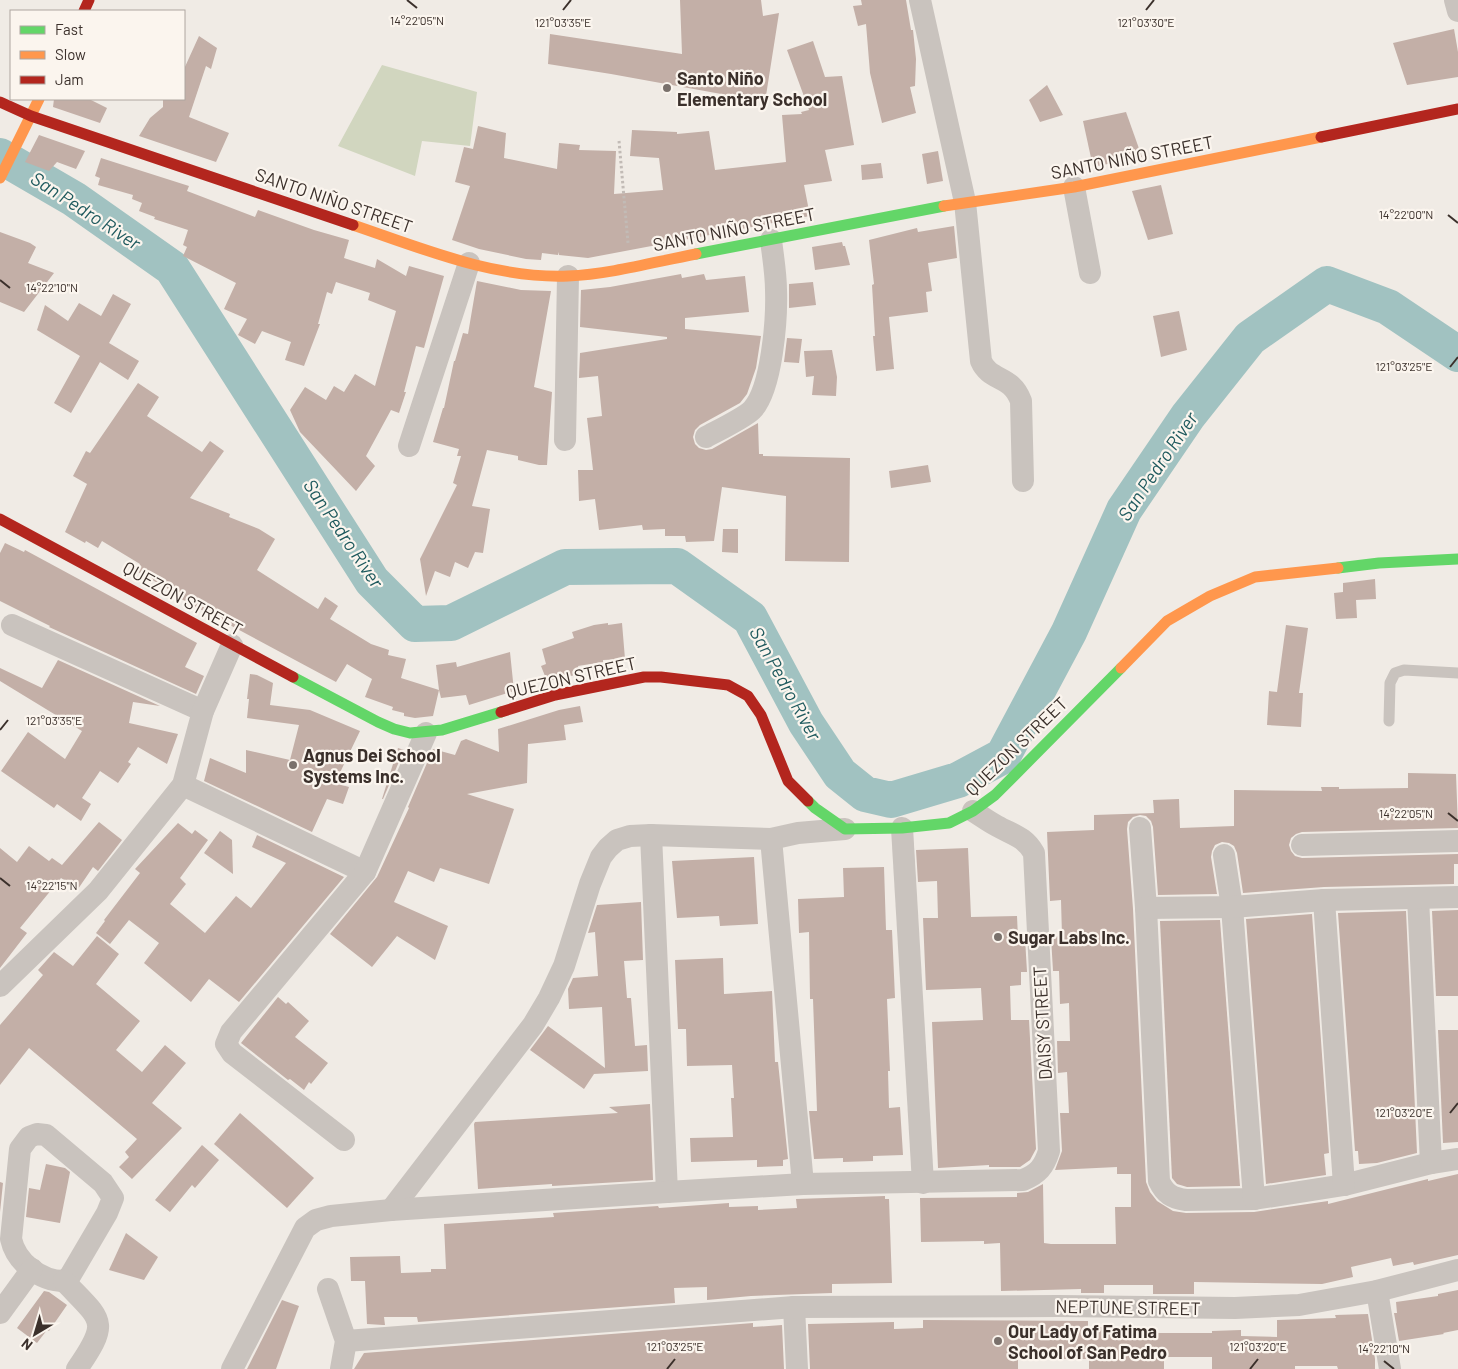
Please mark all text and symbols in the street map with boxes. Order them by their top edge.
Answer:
legend [10,10,185,100]
text: 14°22'05"N [390,13,444,27]
text: 121°03'35"E [535,15,591,29]
text: 121°03'30"E [1117,15,1175,29]
text: Fast [55,20,83,38]
text: Slow [55,45,86,63]
place label: Santo Niño Elementary School [677,67,827,110]
text: Jam [55,70,84,88]
marker: Santo Niño Elementary School [661,82,673,94]
street label: SANTO NIÑO STREET [1049,130,1215,184]
street label: SANTO NIÑO STREET [252,163,416,237]
water label: San Pedro River [27,166,146,255]
street label: SANTO NIÑO STREET [651,202,817,256]
text: 14°22'00"N [1379,207,1433,221]
text: 14°22'10"N [26,280,78,294]
text: 121°03'25"E [1376,359,1432,373]
water label: San Pedro River [1112,406,1203,525]
water label: San Pedro River [299,474,390,593]
street label: QUEZON STREET [119,556,247,640]
water label: San Pedro River [745,622,827,745]
street label: QUEZON STREET [504,651,638,703]
street label: QUEZON STREET [960,692,1072,800]
text: 121°03'35"E [26,713,82,727]
place label: Agnus Dei School Systems Inc. [303,744,441,787]
marker: Agnus Dei School Systems Inc. [287,759,299,771]
text: 14°22'05"N [1379,806,1433,820]
text: 14°22'15"N [26,878,78,892]
place label: Sugar Labs Inc. [1008,926,1130,948]
marker: Sugar Labs Inc. [992,931,1004,943]
street label: DAISY STREET [1028,966,1056,1080]
text: 121°03'20"E [1375,1105,1433,1119]
street label: NEPTUNE STREET [1055,1295,1201,1319]
north arrow [10,1309,60,1359]
place label: Our Lady of Fatima School of San Pedro [1008,1320,1167,1363]
text: N [18,1335,36,1354]
marker: Our Lady of Fatima School of San Pedro [992,1335,1004,1347]
text: 121°03'25"E [647,1339,703,1353]
text: 121°03'20"E [1229,1339,1287,1353]
text: 14°22'10"N [1358,1341,1410,1355]

